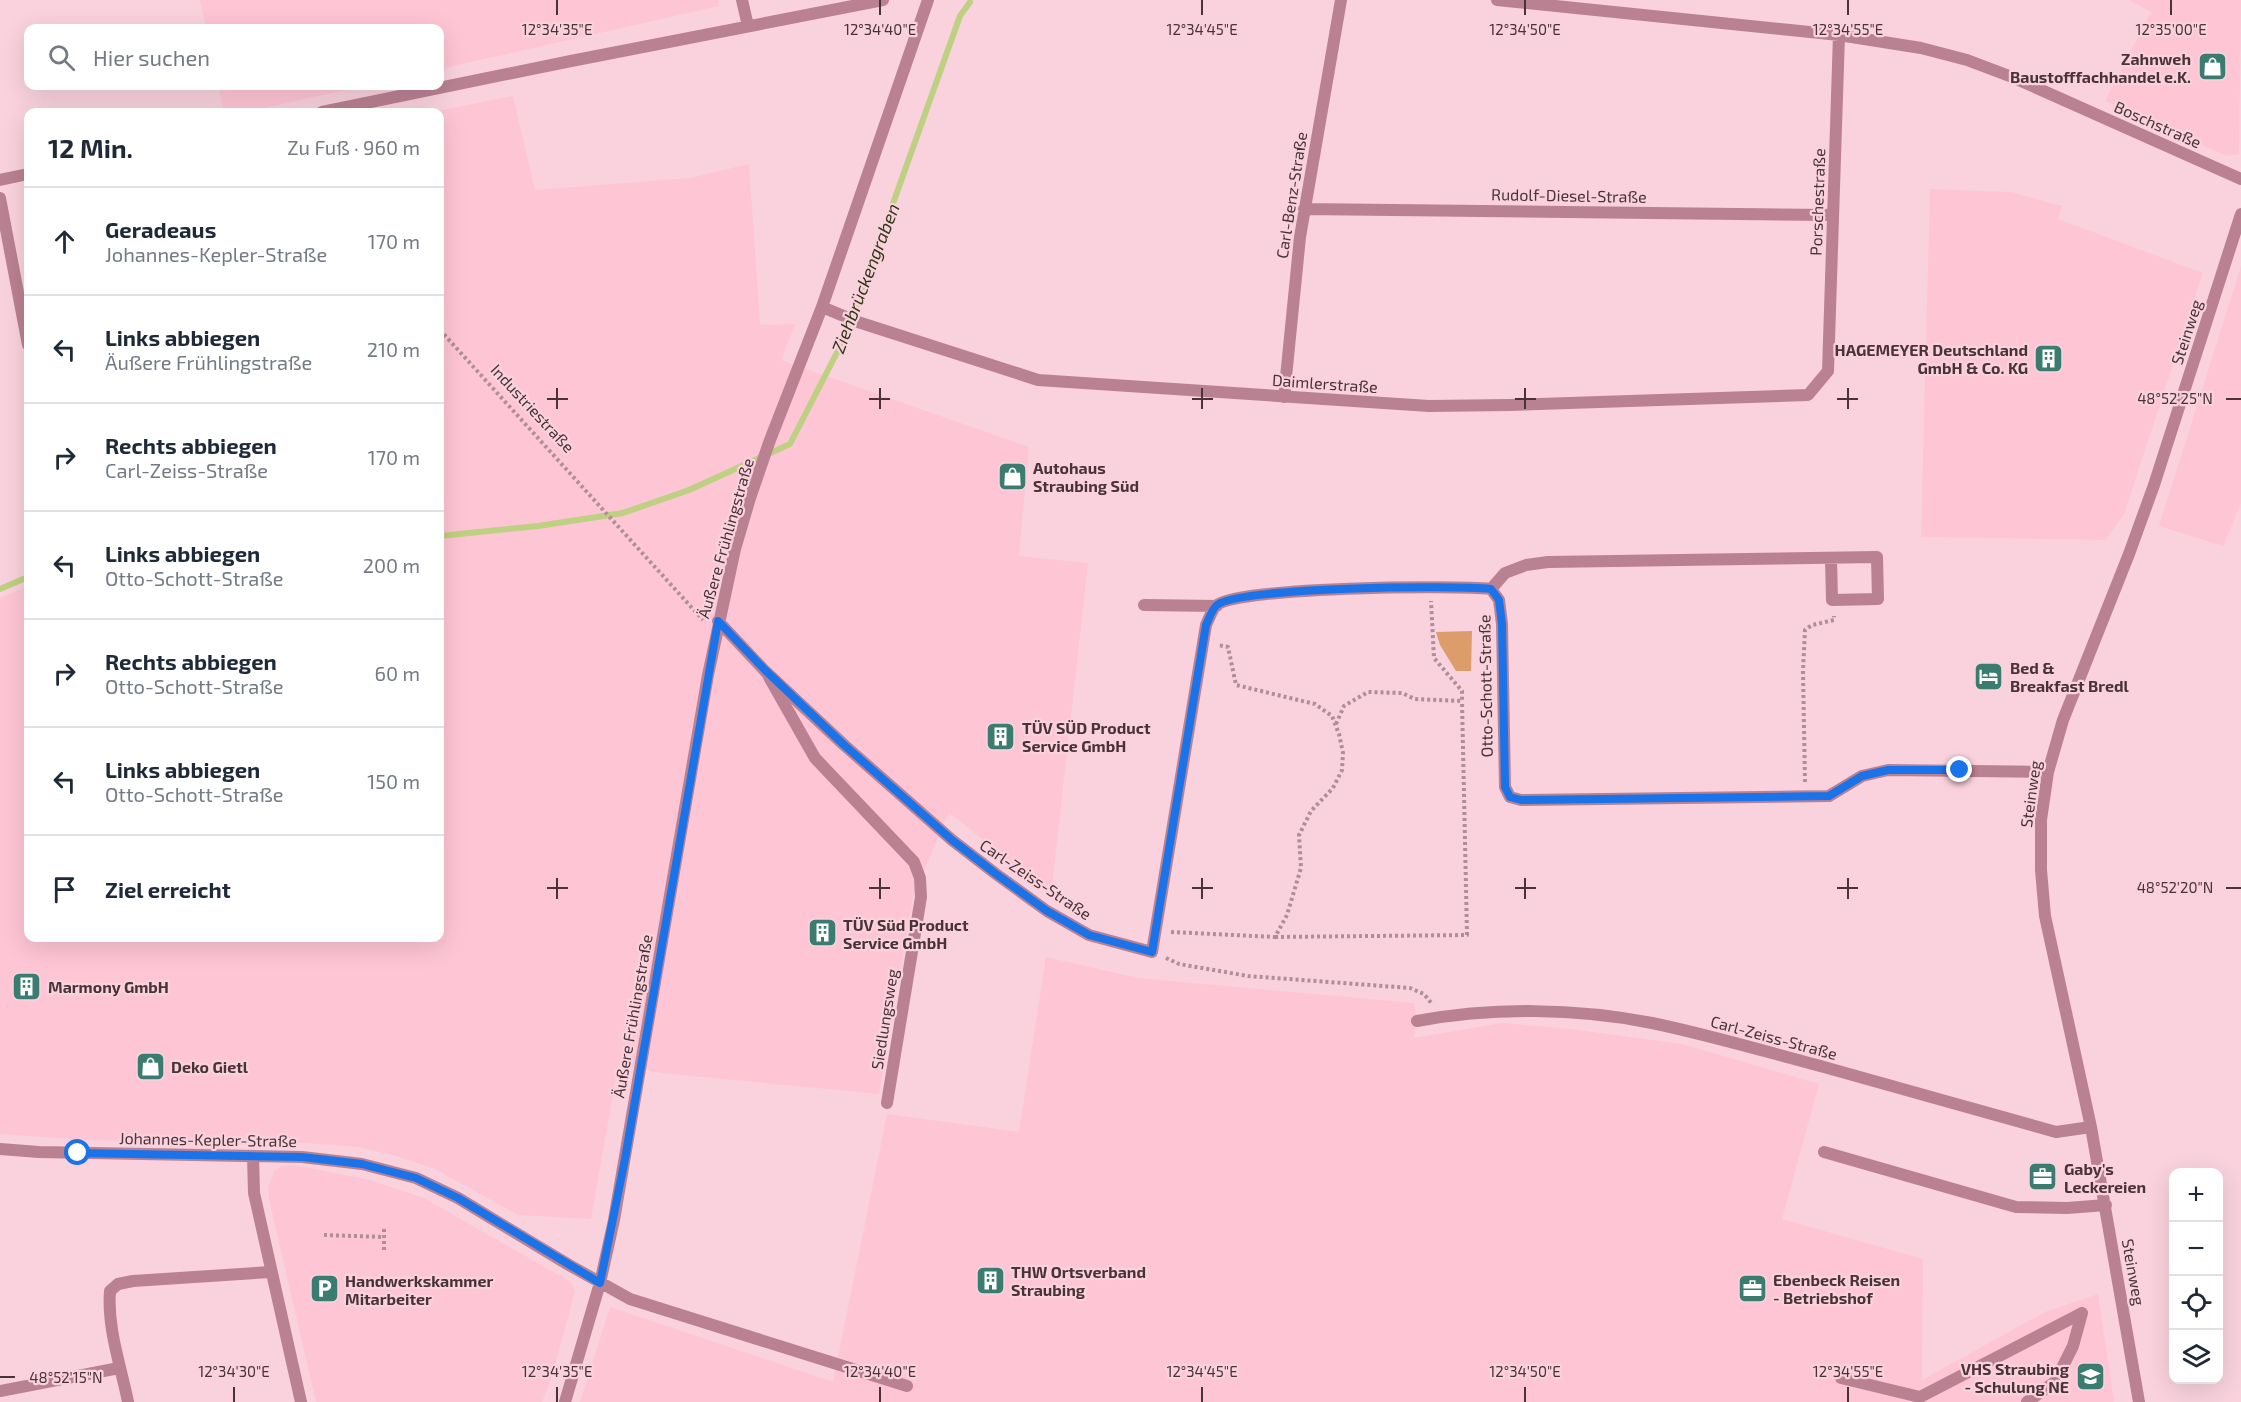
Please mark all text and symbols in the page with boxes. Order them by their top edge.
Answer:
text: 12°34'35"E [522,20,592,38]
text: 12°34'40"E [844,20,916,38]
text: 12°34'45"E [1166,20,1238,38]
text: 12°34'50"E [1489,20,1561,38]
text: 12°34'55"E [1813,20,1883,38]
text: 12°35'00"E [2135,20,2207,38]
search box [24,24,444,90]
icon: search [45,41,78,74]
text: Hier suchen [93,44,210,70]
place label: Zahnweh Baustofffachhandel e.K. [2010,49,2191,86]
shop icon: Zahnweh Baustofffachhandel e.K. [2196,51,2228,83]
street label: Boschstraße [2112,96,2204,152]
street label: Carl-Benz-Straße [1272,130,1310,260]
text: 12 Min. [48,132,133,163]
text: Zu Fuß · 960 m [287,135,420,159]
street label: Porschestraße [1806,148,1828,256]
street label: Rudolf-Diesel-Straße [1491,184,1647,206]
water label: Ziehbrückengraben [826,200,904,356]
text: Geradeaus [105,216,216,242]
icon: ahead [48,225,81,258]
text: 170 m [368,229,420,253]
text: Johannes-Kepler-Straße [105,242,327,266]
street label: Steinweg [2167,297,2205,367]
text: Links abbiegen [105,324,260,350]
icon: left [48,333,81,366]
text: 210 m [367,337,420,361]
place label: HAGEMEYER Deutschland GmbH & Co. KG [1835,340,2028,377]
building icon: HAGEMEYER Deutschland GmbH & Co. KG [2033,342,2065,374]
text: Äußere Frühlingstraße [105,350,312,374]
street label: Industriestraße [487,360,579,456]
street label: Daimlerstraße [1271,370,1379,396]
text: 48°52'25"N [2137,389,2213,407]
text: Rechts abbiegen [105,432,277,458]
icon: right [48,441,81,474]
text: 170 m [368,445,420,469]
street label: Äußere Frühlingstraße [693,456,757,620]
text: Carl-Zeiss-Straße [105,458,268,482]
place label: Autohaus Straubing Süd [1033,458,1139,495]
shop icon: Autohaus Straubing Süd [996,460,1028,492]
text: Links abbiegen [105,540,260,566]
icon: left [48,549,81,582]
text: 200 m [363,553,420,577]
text: Otto-Schott-Straße [105,566,284,590]
street label: Otto-Schott-Straße [1474,614,1496,758]
text: Rechts abbiegen [105,648,277,674]
icon: right [48,657,81,690]
place label: Bed & Breakfast Bredl [2010,658,2130,695]
hotel icon: Bed & Breakfast Bredl [1973,660,2005,692]
text: 60 m [375,661,420,685]
text: Otto-Schott-Straße [105,674,284,698]
place label: TÜV SÜD Product Service GmbH [1022,718,1151,755]
building icon: TÜV SÜD Product Service GmbH [985,720,1017,752]
text: Links abbiegen [105,756,260,782]
route end [1946,756,1972,782]
street label: Steinweg [2016,759,2044,829]
icon: left [48,765,81,798]
text: 150 m [367,769,420,793]
text: Otto-Schott-Straße [105,782,284,806]
street label: Carl-Zeiss-Straße [977,835,1095,923]
icon: arrive [48,873,81,906]
text: Ziel erreicht [105,876,231,902]
text: 48°52'20"N [2137,878,2213,896]
place label: TÜV Süd Product Service GmbH [843,915,969,952]
building icon: TÜV Süd Product Service GmbH [806,917,838,949]
street label: Äußere Frühlingstraße [608,933,656,1099]
street label: Siedlungsweg [867,967,901,1071]
building icon: Marmony GmbH [11,970,43,1002]
place label: Marmony GmbH [48,977,169,997]
street label: Carl-Zeiss-Straße [1709,1011,1839,1063]
shop icon: Deko Gietl [134,1050,166,1082]
place label: Deko Gietl [171,1057,249,1076]
street label: Johannes-Kepler-Straße [119,1128,297,1150]
route start [64,1139,90,1165]
place label: Gaby's Leckereien [2064,1159,2146,1196]
office icon: Gaby's Leckereien [2027,1161,2059,1193]
map controls [2169,1168,2223,1384]
button: + [2169,1168,2223,1222]
button: − [2169,1222,2223,1276]
street label: Steinweg [2119,1237,2149,1307]
place label: THW Ortsverband Straubing [1011,1262,1146,1299]
building icon: THW Ortsverband Straubing [974,1264,1006,1296]
place label: Ebenbeck Reisen - Betriebshof [1773,1270,1900,1307]
place label: Handwerkskammer Mitarbeiter [345,1271,493,1308]
office icon: Ebenbeck Reisen - Betriebshof [1736,1272,1768,1304]
parking icon: Handwerkskammer Mitarbeiter [308,1273,340,1305]
button: locate [2169,1276,2223,1330]
button: layers [2169,1330,2223,1384]
place label: VHS Straubing - Schulung NE [1961,1359,2070,1396]
school or university icon: VHS Straubing - Schulung NE [2074,1361,2106,1393]
text: 12°34'30"E [198,1362,270,1380]
text: 12°34'35"E [522,1362,592,1380]
text: 12°34'40"E [844,1362,916,1380]
text: 12°34'45"E [1166,1362,1238,1380]
text: 12°34'50"E [1489,1362,1561,1380]
text: 12°34'55"E [1813,1362,1883,1380]
text: 48°52'15"N [29,1368,103,1386]

